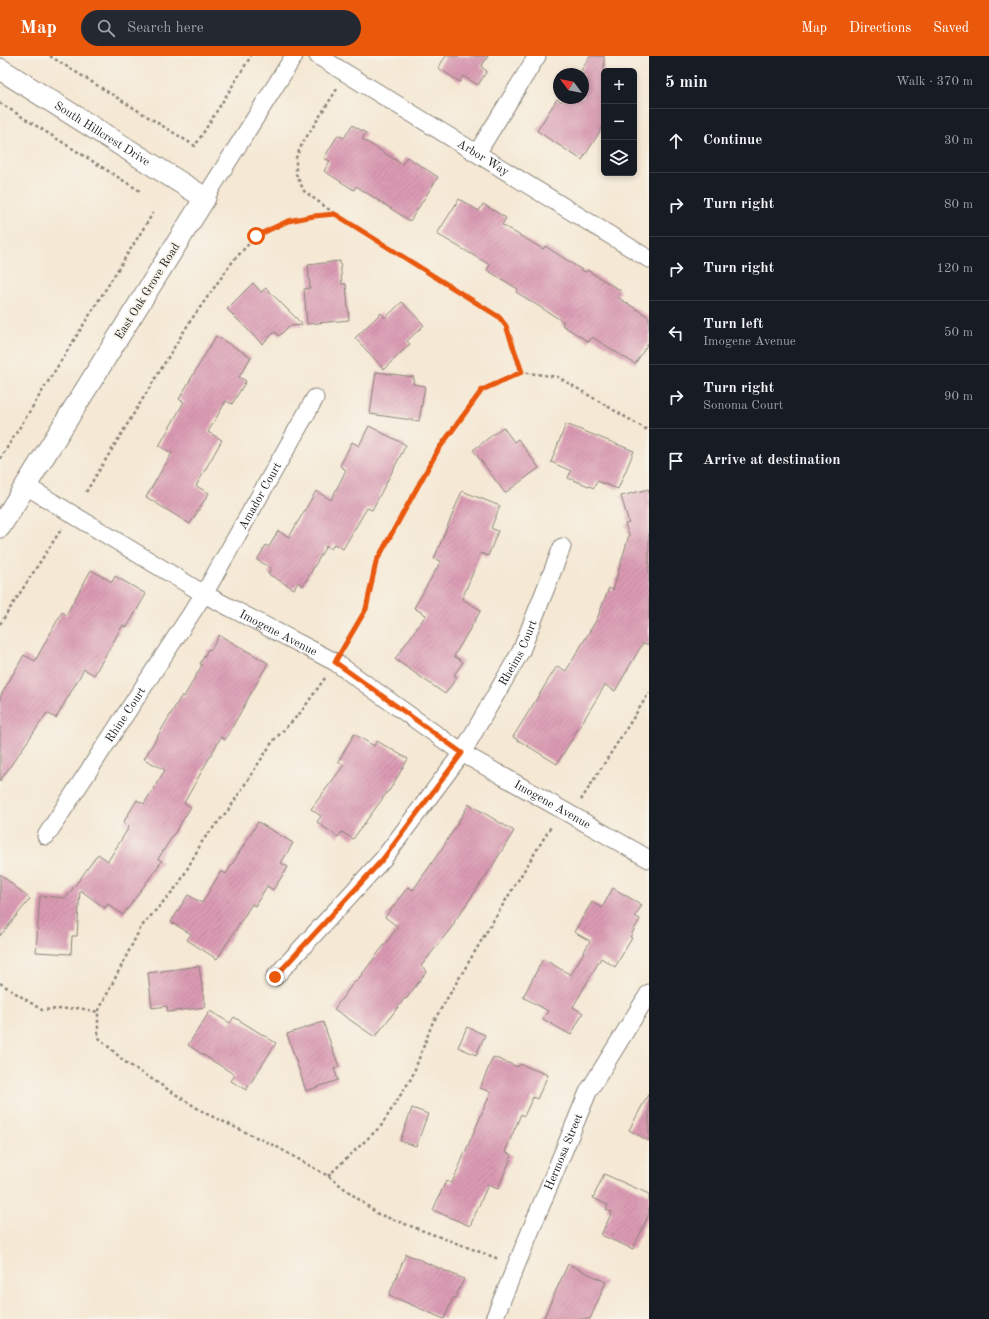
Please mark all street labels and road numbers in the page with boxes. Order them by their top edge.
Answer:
street label: South Hillcrest Drive [52,100,152,169]
street label: Arbor Way [455,138,511,179]
street label: East Oak Grove Road [113,241,182,342]
street label: Amador Court [237,461,284,532]
street label: Imogene Avenue [237,608,319,659]
street label: Rheims Court [497,619,540,688]
street label: Rhine Court [104,685,148,745]
street label: Imogene Avenue [512,779,593,832]
street label: Hermosa Street [543,1112,585,1192]

